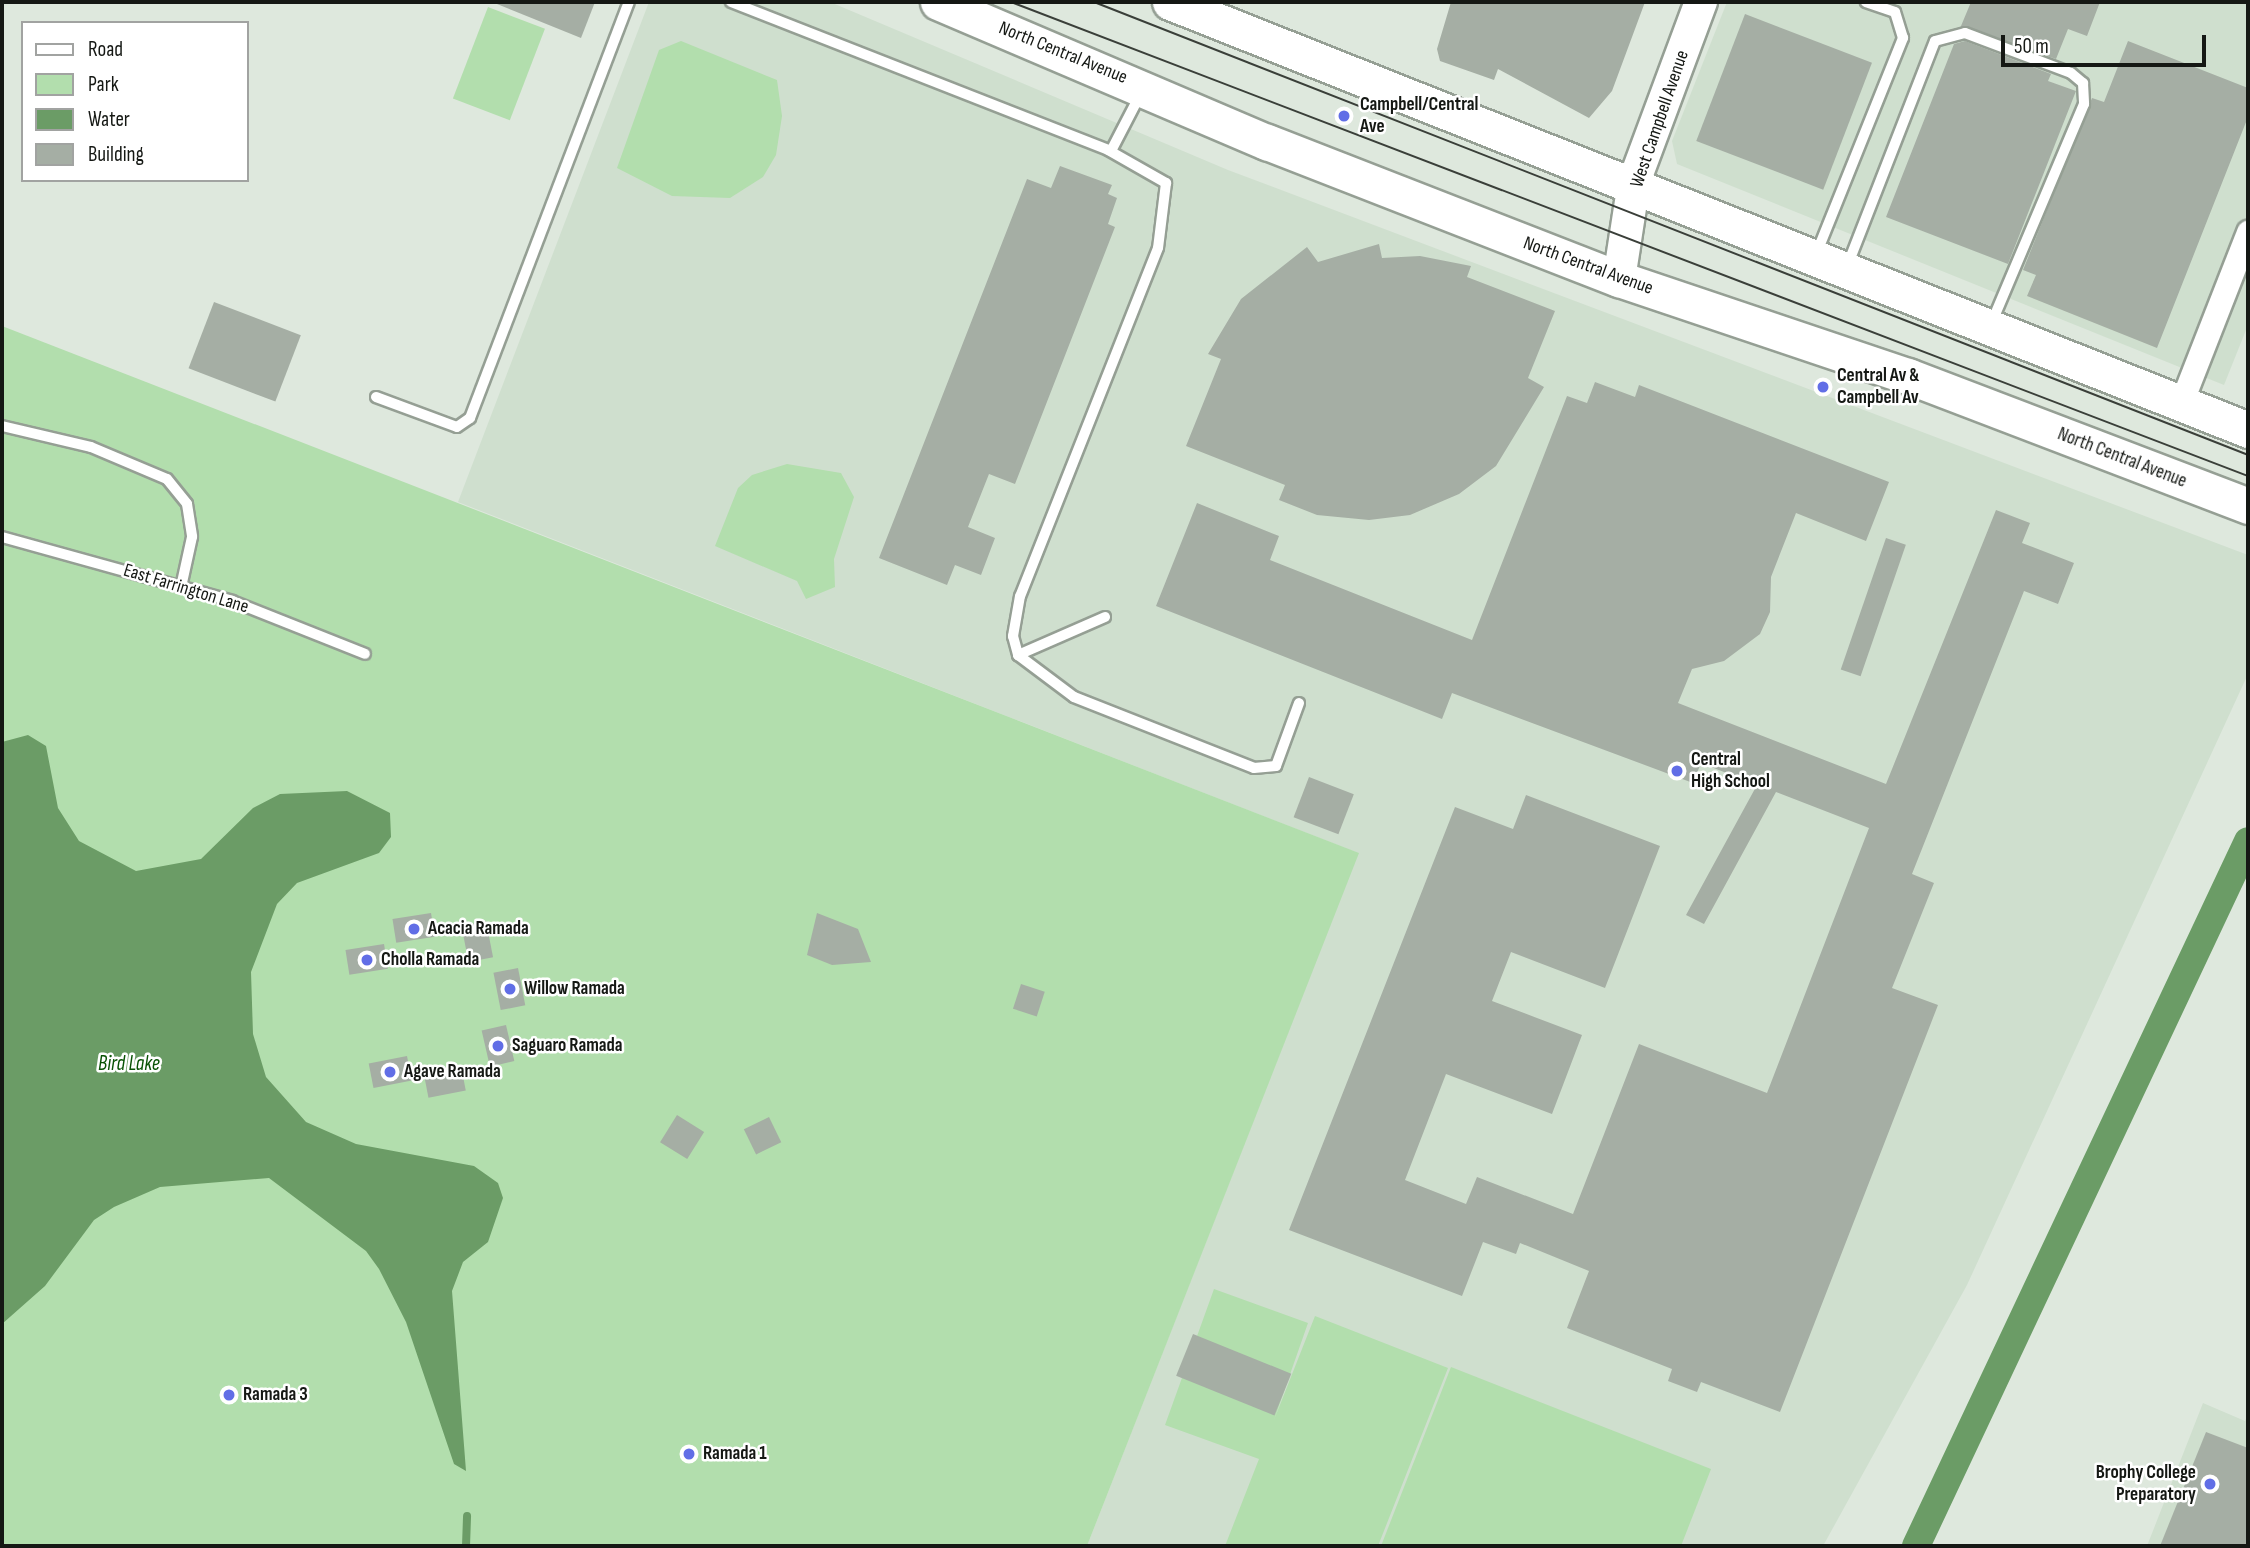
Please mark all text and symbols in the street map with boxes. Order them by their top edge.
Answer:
street label: North Central Avenue [995,17,1131,89]
legend [21,21,248,182]
scale bar [2005,21,2210,65]
text: 50 m [2014,34,2049,59]
text: Road [88,37,123,62]
street label: West Campbell Avenue [1626,47,1694,191]
text: Park [88,72,119,97]
place label: Campbell/Central Ave [1360,94,1478,138]
marker: Campbell/Central Ave [1334,106,1354,126]
text: Water [88,107,130,132]
text: Building [88,142,144,167]
street label: North Central Avenue [1520,232,1656,300]
place label: Central Av & Campbell Av [1837,365,1919,409]
marker: Central Av & Campbell Av [1815,379,1831,395]
street label: North Central Avenue [2054,423,2190,493]
street label: East Farrington Lane [121,559,251,619]
place label: Central High School [1691,749,1770,793]
marker: Central High School [1669,763,1685,779]
place label: Acacia Ramada [428,918,529,940]
marker: Acacia Ramada [406,921,422,937]
place label: Cholla Ramada [381,949,479,971]
marker: Cholla Ramada [359,952,375,968]
place label: Willow Ramada [524,978,625,1000]
marker: Willow Ramada [502,981,518,997]
place label: Saguaro Ramada [512,1035,623,1057]
marker: Saguaro Ramada [490,1038,506,1054]
water label: Bird Lake [98,1051,160,1077]
place label: Agave Ramada [404,1061,501,1083]
marker: Agave Ramada [382,1064,398,1080]
place label: Ramada 3 [243,1384,308,1406]
marker: Ramada 3 [221,1387,237,1403]
place label: Ramada 1 [703,1443,767,1465]
marker: Ramada 1 [681,1446,697,1462]
place label: Brophy College Preparatory [2096,1462,2196,1506]
marker: Brophy College Preparatory [2202,1476,2218,1492]

